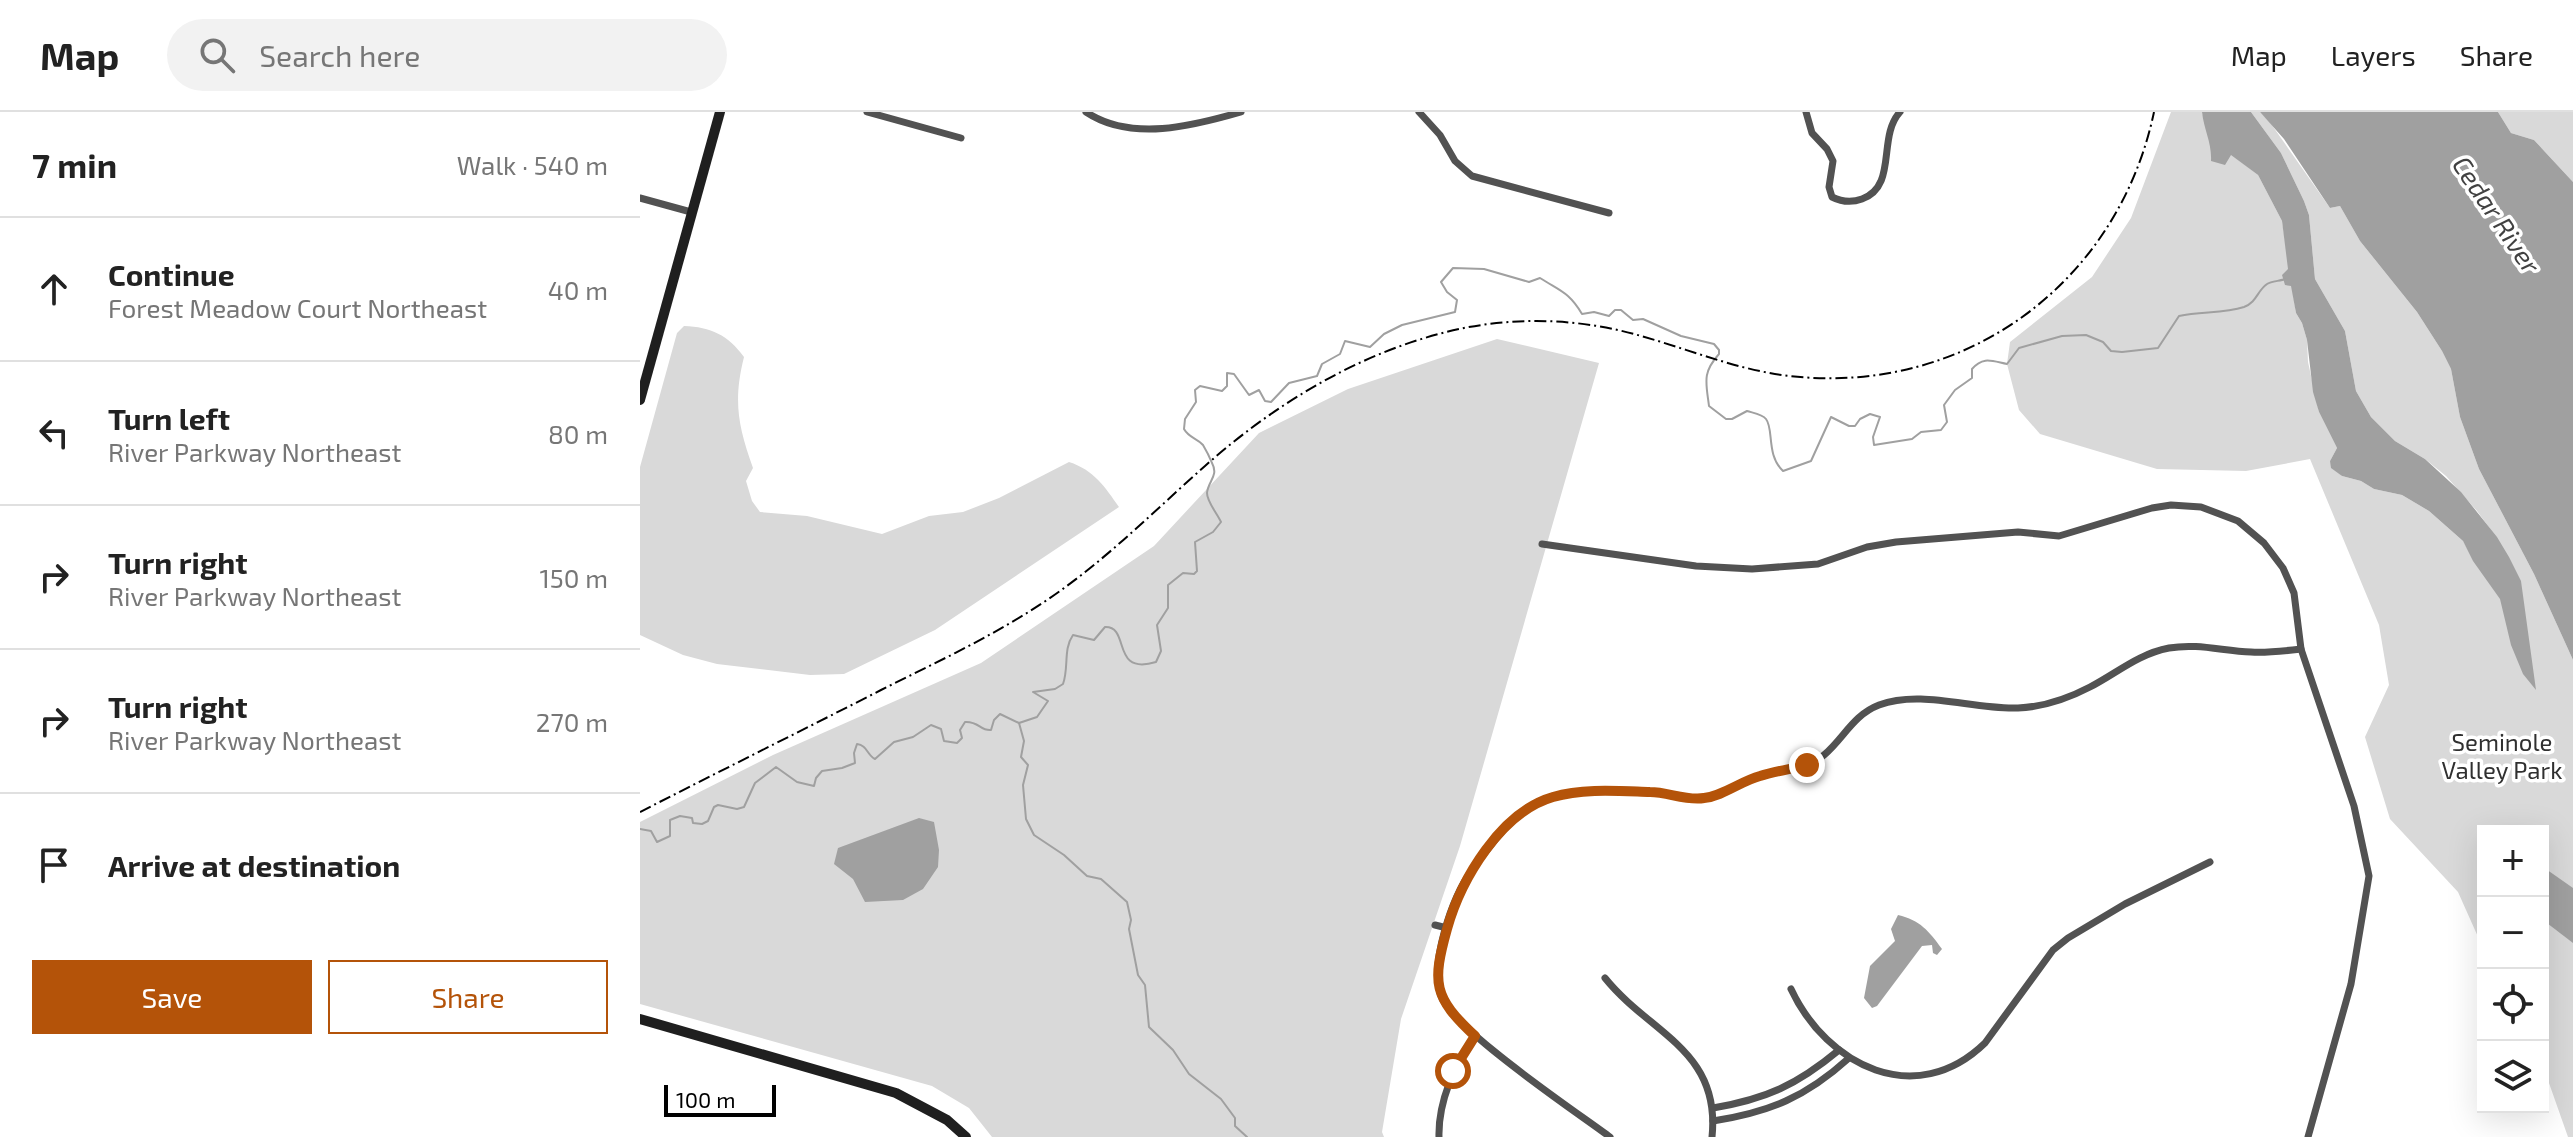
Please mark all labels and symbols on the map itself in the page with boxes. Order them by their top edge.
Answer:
water label: Cedar River [2447,150,2548,279]
park label: Seminole Valley Park [2442,727,2562,784]
route end [1789,747,1825,783]
route start [1435,1053,1471,1089]
scale bar [664,1081,776,1117]

